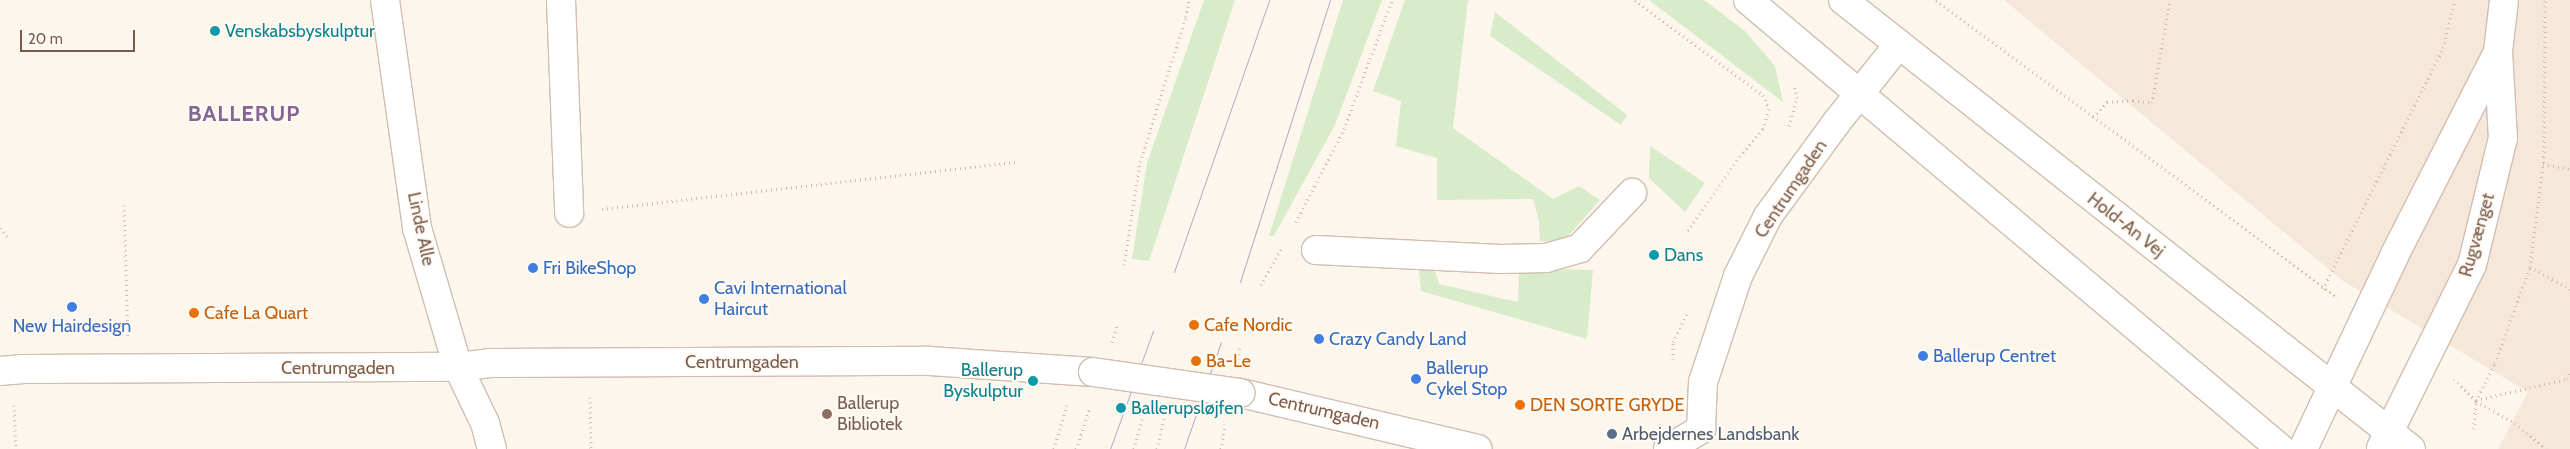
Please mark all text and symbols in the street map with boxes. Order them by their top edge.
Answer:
scale bar [22,20,138,52]
place label: Venskabsbyskulptur [225,20,375,42]
marker: Venskabsbyskulptur [209,25,221,37]
text: 20 m [28,30,63,48]
district label: BALLERUP [187,101,301,127]
street label: Centrumgaden [1750,136,1832,242]
street label: Hold-An Vej [2083,188,2169,262]
street label: Linde Alle [403,190,439,268]
street label: Rugvænget [2455,191,2499,279]
place label: Dans [1664,244,1703,266]
marker: Dans [1648,249,1660,261]
place label: Fri BikeShop [543,257,636,279]
marker: Fri BikeShop [527,262,539,274]
place label: Cavi International Haircut [714,278,847,320]
marker: Cavi International Haircut [698,293,710,305]
marker: New Hairdesign [66,301,78,313]
place label: Cafe La Quart [204,302,308,324]
marker: Cafe La Quart [188,307,200,319]
place label: Cafe Nordic [1204,314,1292,336]
place label: New Hairdesign [13,315,131,337]
marker: Cafe Nordic [1188,319,1200,331]
place label: Crazy Candy Land [1329,328,1466,350]
marker: Crazy Candy Land [1313,333,1325,345]
place label: Ballerup Centret [1933,345,2056,367]
place label: Ba-Le [1206,350,1251,372]
marker: Ballerup Centret [1917,350,1929,362]
street label: Centrumgaden [685,351,799,373]
marker: Ba-Le [1190,355,1202,367]
street label: Centrumgaden [281,357,395,379]
place label: Ballerup Cykel Stop [1426,358,1507,400]
place label: Ballerup Byskulptur [943,360,1023,402]
marker: Ballerup Cykel Stop [1410,373,1422,385]
marker: Ballerup Byskulptur [1027,375,1039,387]
street label: Centrumgaden [1266,388,1382,434]
place label: Ballerup Bibliotek [837,393,903,436]
place label: DEN SORTE GRYDE [1530,394,1684,416]
place label: Ballerupsløjfen [1131,397,1244,419]
marker: DEN SORTE GRYDE [1514,399,1526,411]
marker: Ballerupsløjfen [1115,402,1127,414]
marker: Ballerup Bibliotek [821,408,833,420]
place label: Arbejdernes Landsbank [1622,423,1799,445]
marker: Arbejdernes Landsbank [1606,428,1618,440]

